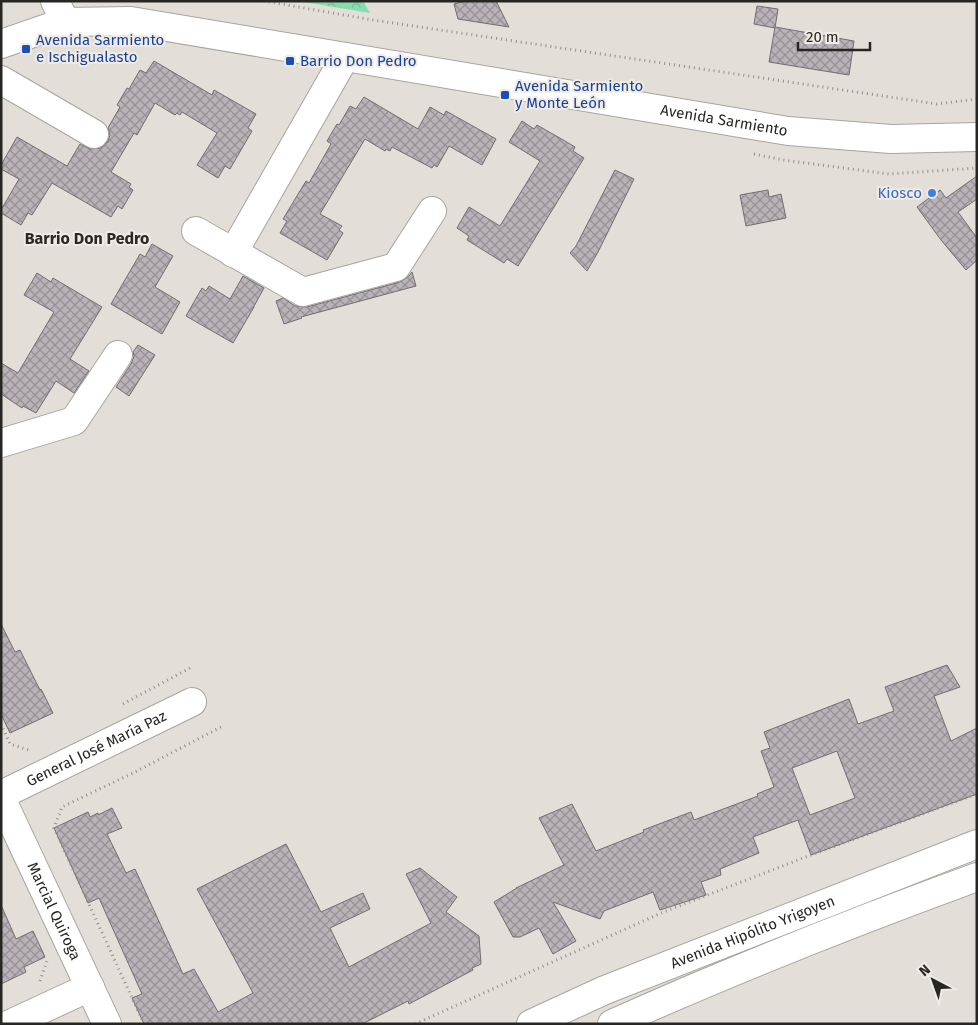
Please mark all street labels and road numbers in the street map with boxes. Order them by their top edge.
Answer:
street label: Avenida Sarmiento [659,101,789,140]
street label: General José María Paz [23,707,170,790]
street label: Marcial Quiroga [23,859,85,963]
street label: Avenida Hipólito Yrigoyen [668,892,837,972]

